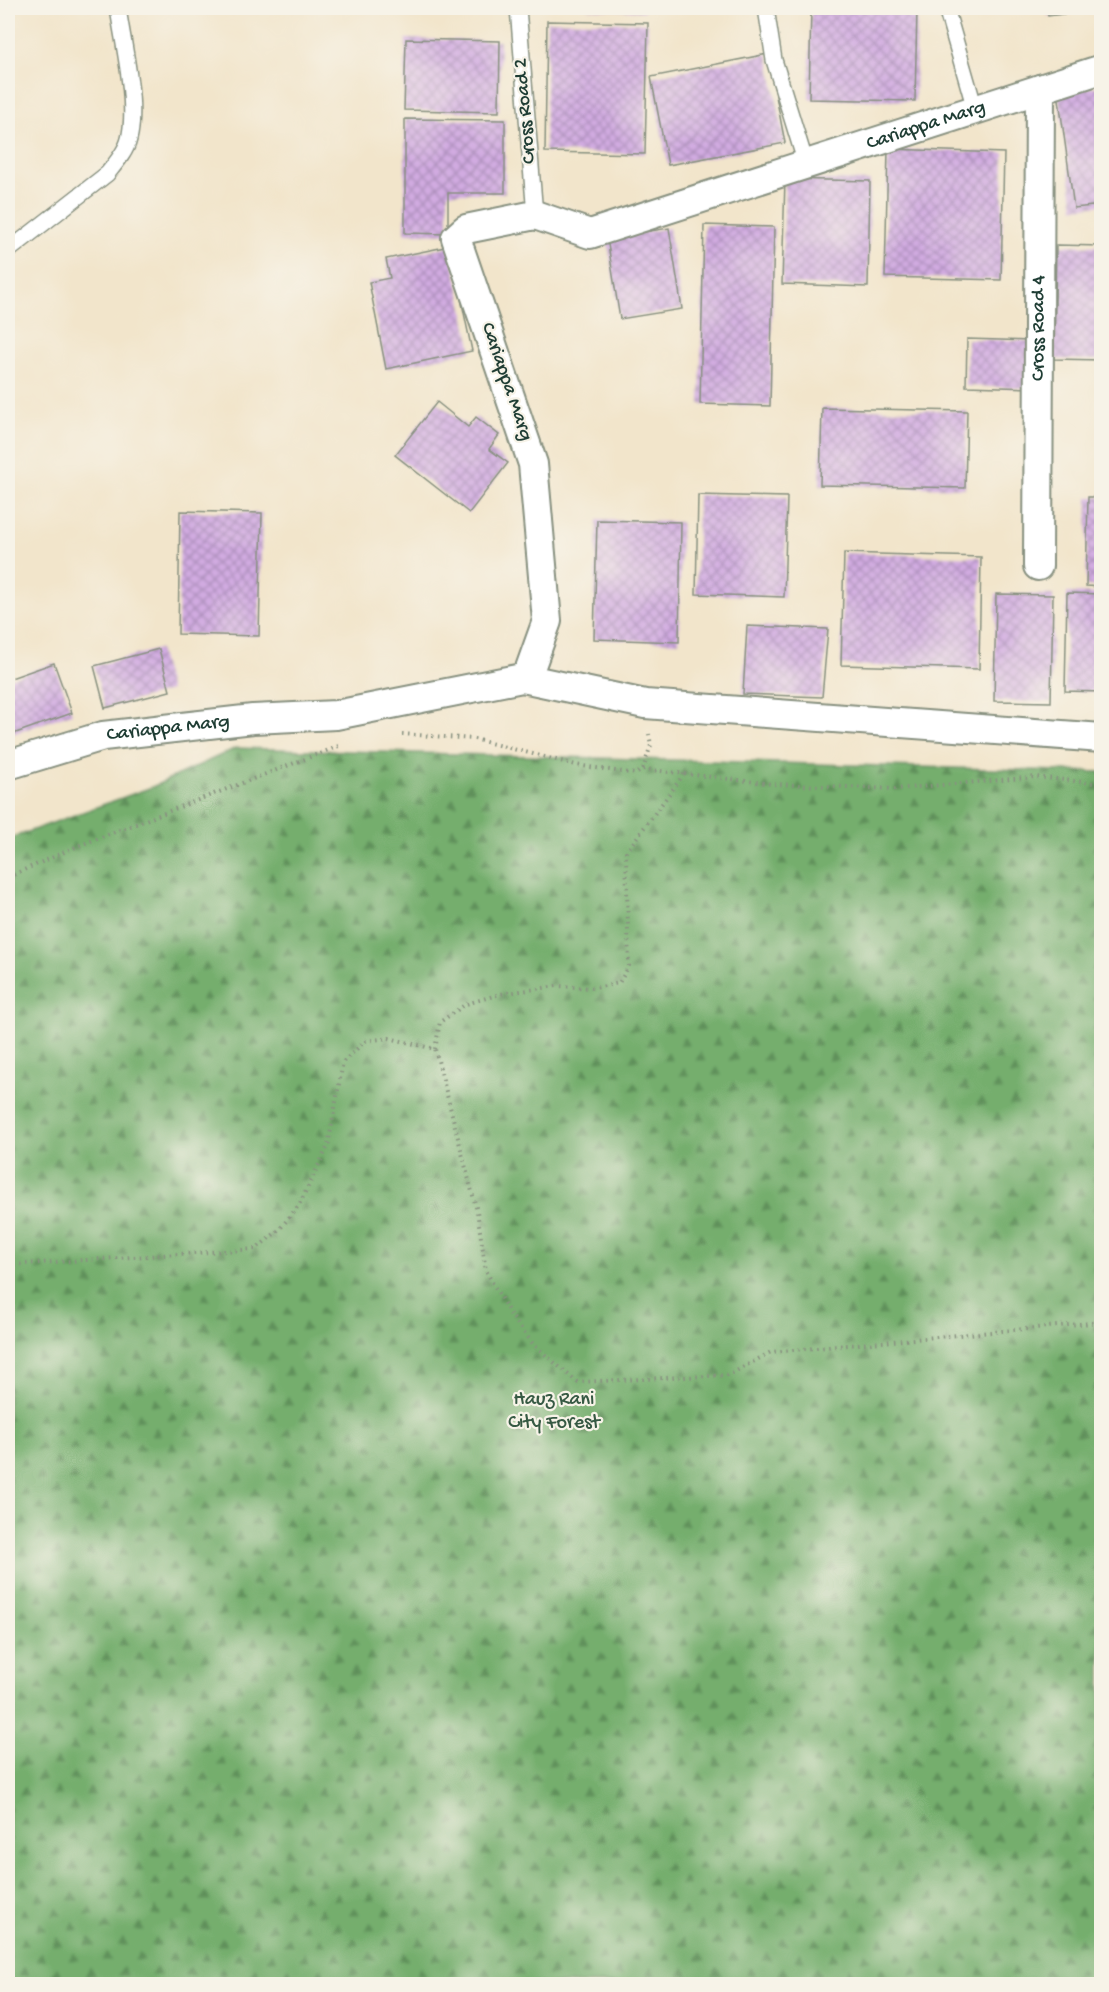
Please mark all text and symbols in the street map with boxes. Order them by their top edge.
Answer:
street label: Cross Road 2 [510,57,542,165]
street label: Cariappa Marg [864,96,988,156]
street label: Cross Road 4 [1027,275,1051,381]
street label: Cariappa Marg [475,320,537,444]
street label: Cariappa Marg [106,710,231,747]
park label: Hauz Rani City Forest [508,1389,602,1435]

